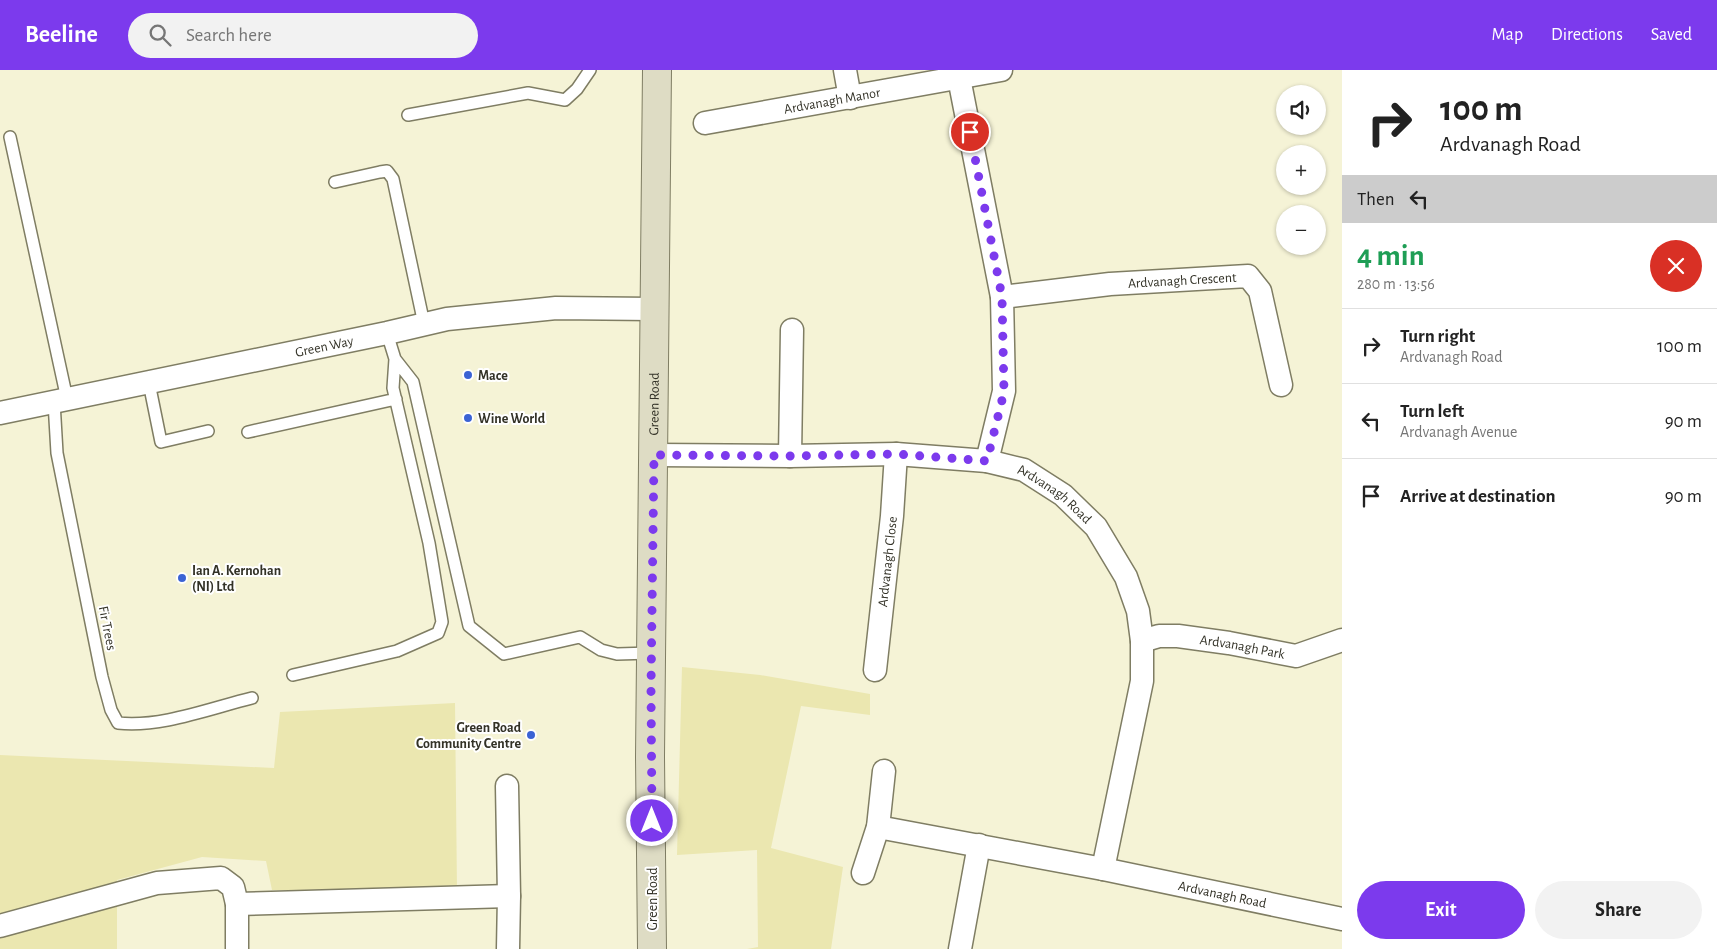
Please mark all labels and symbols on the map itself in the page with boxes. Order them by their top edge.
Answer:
street label: Ardvanagh Manor [783,86,882,117]
pin [949,111,991,153]
street label: Ardvanagh Crescent [1128,271,1237,291]
street label: Green Way [294,334,355,360]
marker: Mace [462,369,474,381]
place label: Mace [478,369,508,383]
street label: Green Road [647,372,662,436]
marker: Wine World [462,412,474,424]
place label: Wine World [478,412,546,426]
street label: Ardvanagh Road [1016,463,1094,527]
street label: Ardvanagh Close [876,516,900,608]
place label: Ian A. Kernohan (NI) Ltd [192,564,281,594]
marker: Ian A. Kernohan (NI) Ltd [176,572,188,584]
street label: Fir Trees [96,605,118,652]
street label: Ardvanagh Park [1199,633,1287,662]
place label: Green Road Community Centre [416,721,522,751]
marker: Green Road Community Centre [525,729,537,741]
position arrow [625,794,677,846]
street label: Green Road [646,868,660,930]
street label: Ardvanagh Road [1177,879,1268,911]

